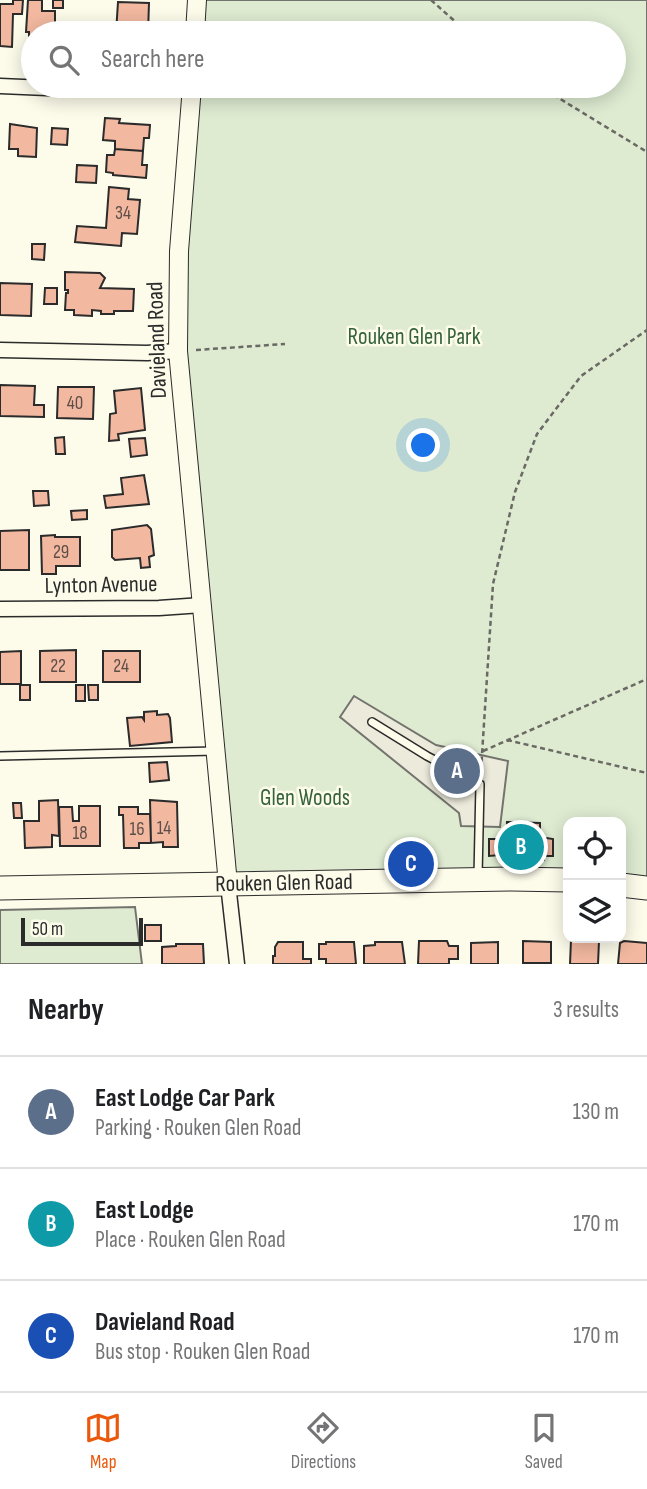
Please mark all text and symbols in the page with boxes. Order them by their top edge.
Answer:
search box [21,21,626,98]
icon: search [45,41,83,79]
text: Search here [101,44,204,75]
house number: 34 [115,202,131,225]
street label: Davieland Road [141,281,173,399]
park label: Rouken Glen Park [348,323,481,351]
house number: 40 [67,392,83,415]
your location [406,428,440,462]
house number: 29 [53,541,69,564]
street label: Lynton Avenue [44,570,158,600]
house number: 22 [50,655,66,678]
house number: 24 [113,655,129,678]
pin: A [434,745,480,797]
park label: Glen Woods [260,784,350,812]
house number: 14 [157,817,171,840]
map controls [563,817,626,943]
button: locate [563,817,626,880]
house number: 16 [130,818,144,841]
pin: B [498,821,544,873]
house number: 18 [73,822,87,845]
pin: C [388,838,434,890]
street label: Rouken Glen Road [215,868,353,898]
button: layers [563,880,626,943]
scale bar [21,915,144,947]
text: 50 m [32,918,63,941]
text: Nearby [28,992,104,1028]
text: 3 results [553,996,619,1024]
text: East Lodge Car Park [95,1083,275,1114]
text: A [46,1098,56,1126]
text: 130 m [573,1098,619,1126]
text: Parking · Rouken Glen Road [95,1114,301,1142]
text: East Lodge [95,1195,194,1226]
text: B [46,1210,56,1238]
text: 170 m [573,1210,619,1238]
text: Place · Rouken Glen Road [95,1226,286,1254]
text: Davieland Road [95,1307,235,1338]
text: C [45,1322,57,1350]
text: 170 m [573,1322,619,1350]
text: Bus stop · Rouken Glen Road [95,1338,310,1366]
tab: Map [84,1409,122,1474]
tab: Directions [291,1409,356,1474]
tab: Saved [525,1409,563,1474]

